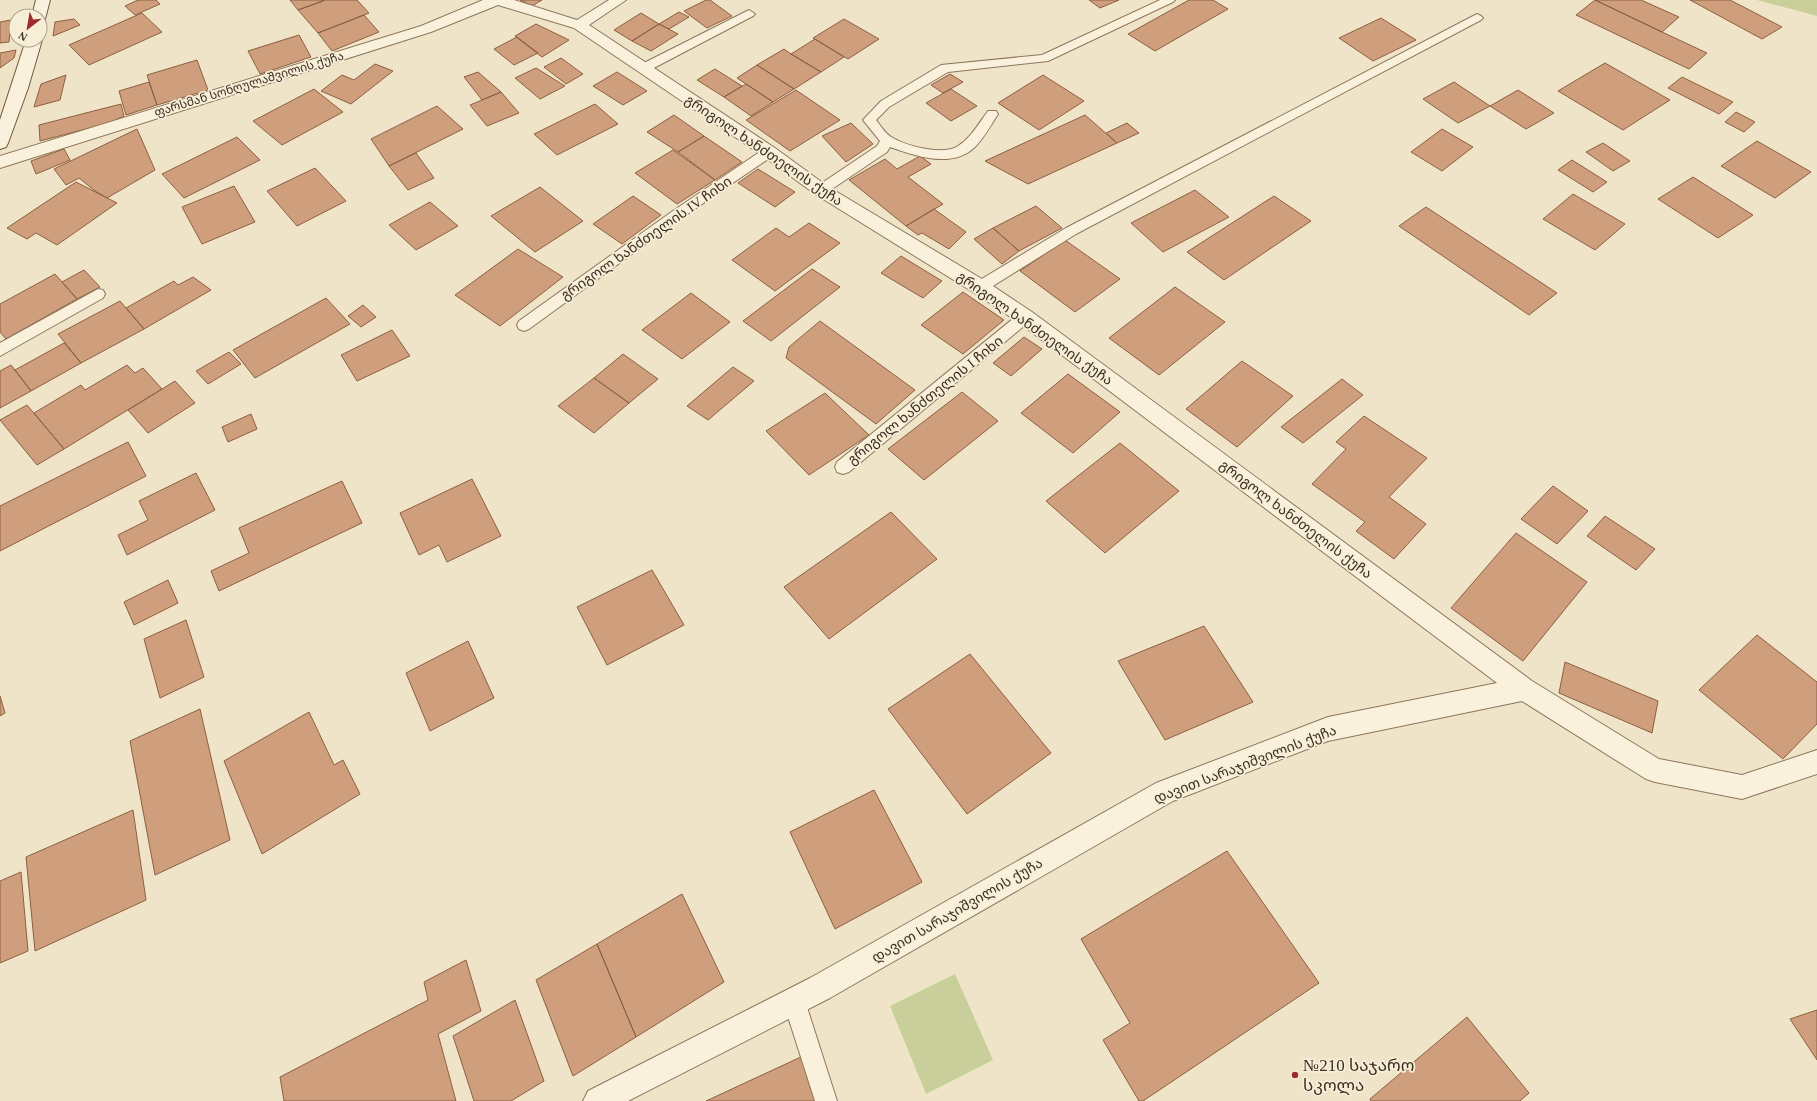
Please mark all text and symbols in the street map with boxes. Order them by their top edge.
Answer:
north arrow [8,8,48,48]
text: N [16,29,29,44]
street label: ფარსმან სონღულაშვილის ქუჩა [153,48,346,120]
street label: გრიგოლ ხანძთელის ქუჩა [682,92,845,210]
street label: გრიგოლ ხანძთელის IV ჩიხი [558,173,735,304]
street label: გრიგოლ ხანძთელის ქუჩა [953,269,1115,389]
street label: გრიგოლ ხანძთელის I ჩიხი [845,333,1006,468]
street label: გრიგოლ ხანძთელის ქუჩა [1216,457,1375,582]
street label: დავით სარაჯიშვილის ქუჩა [1152,723,1339,807]
street label: დავით სარაჯიშვილის ქუჩა [869,855,1046,966]
place label: №210 საჯარო სკოლა [1303,1056,1414,1096]
marker: №210 საჯარო სკოლა [1290,1070,1300,1080]

